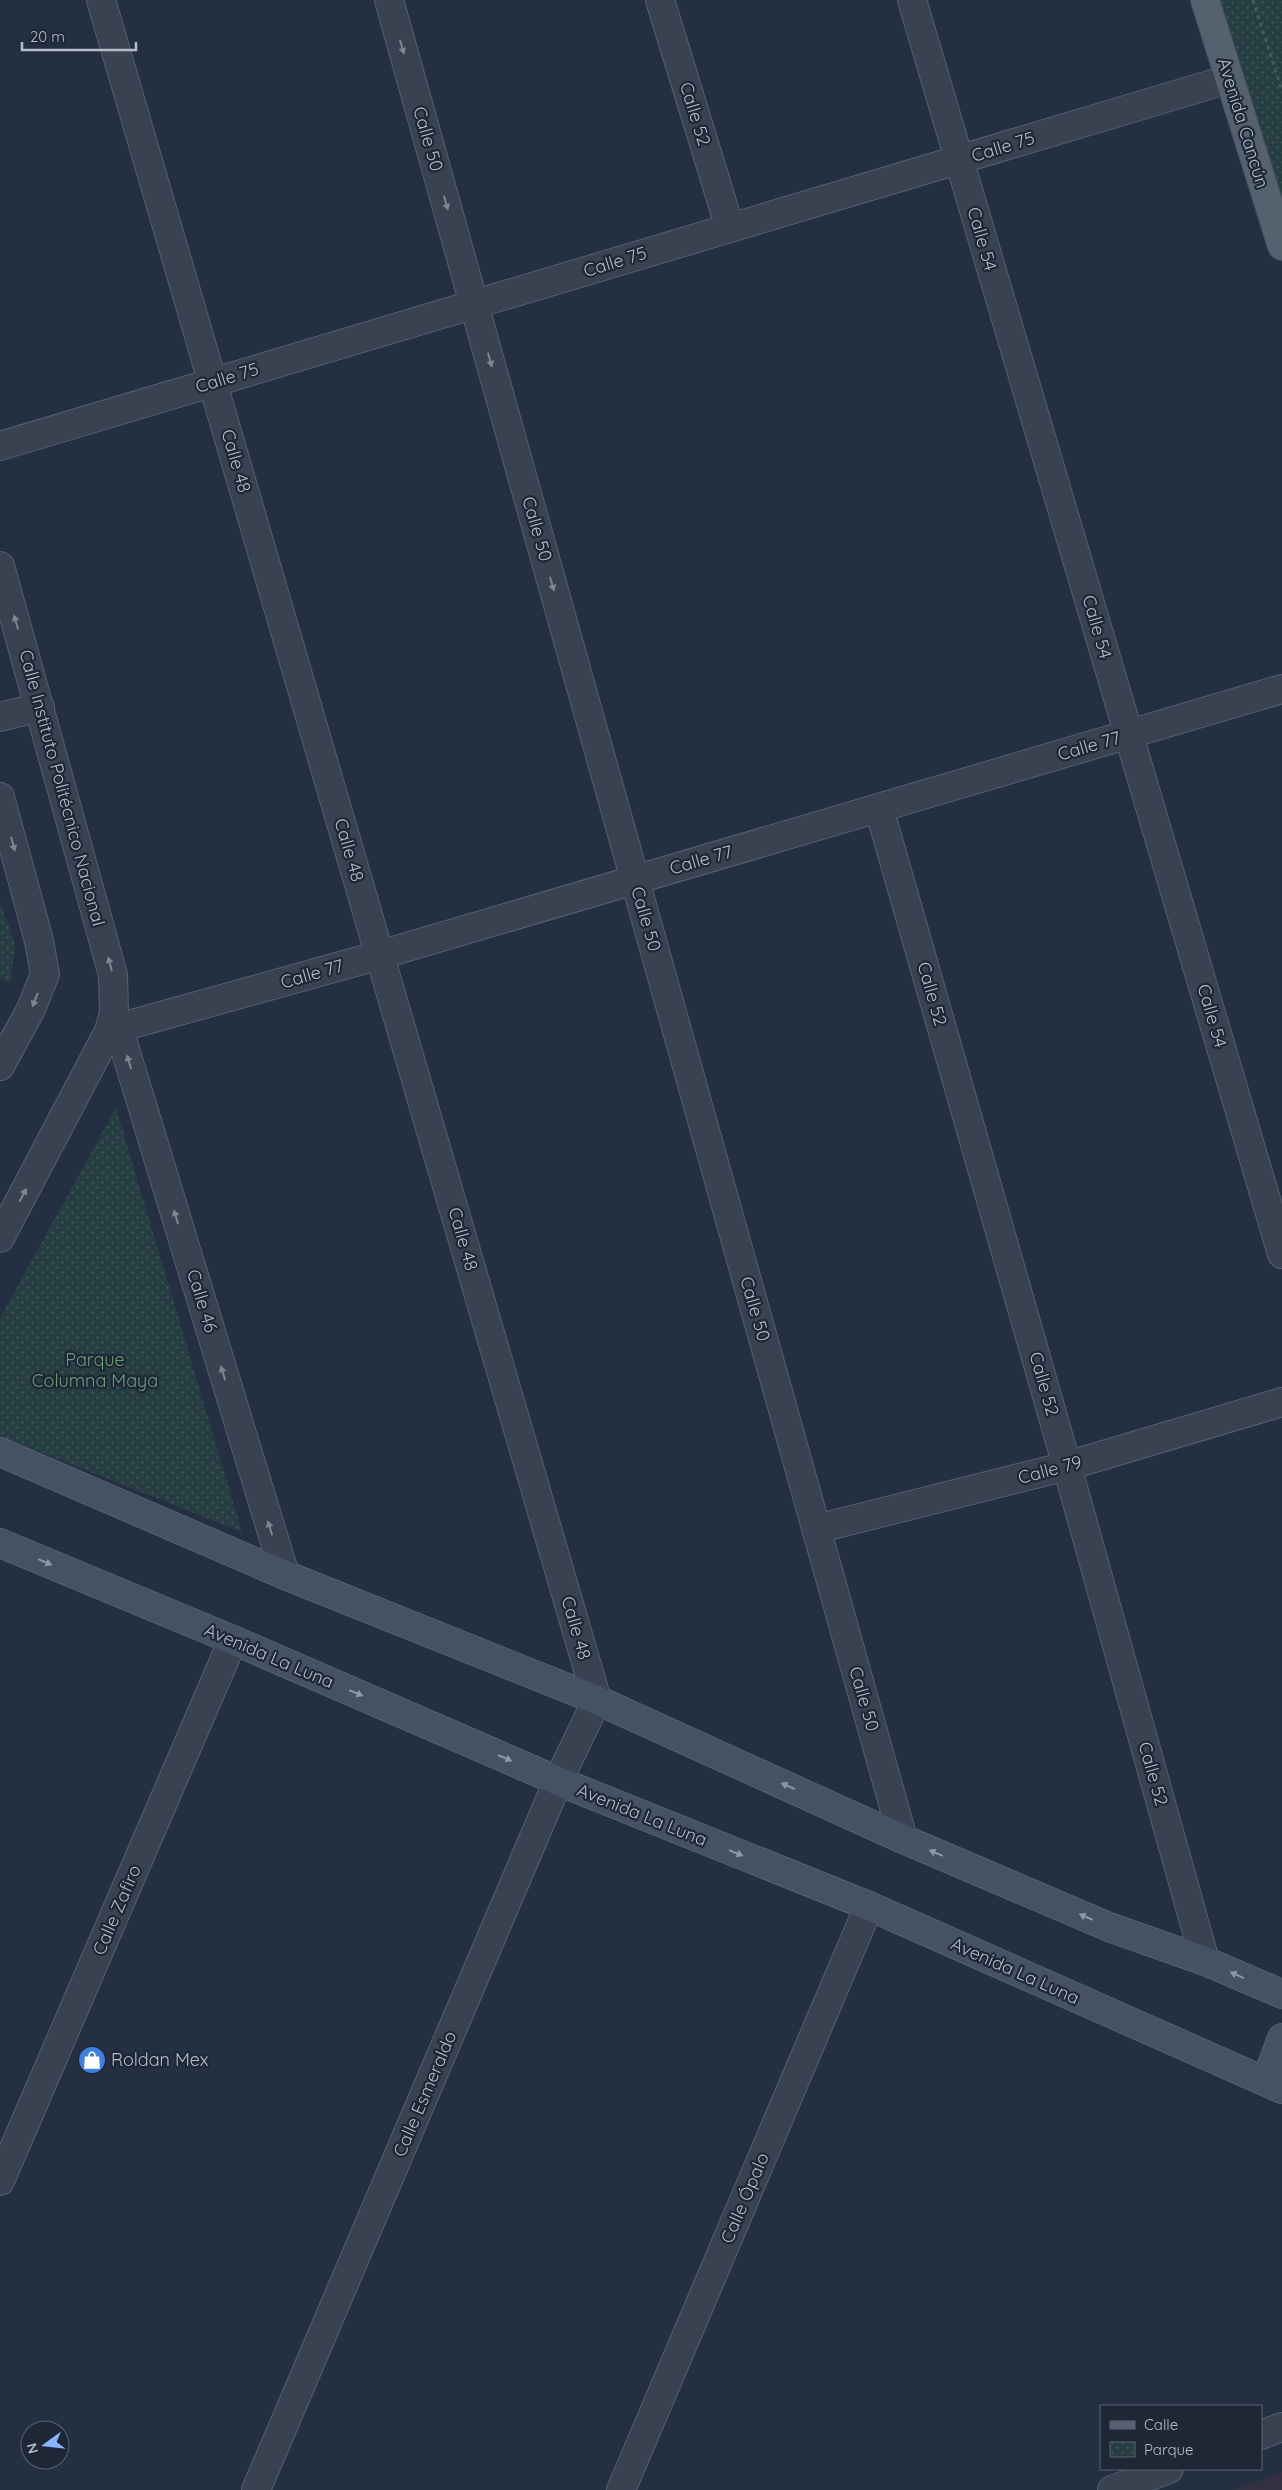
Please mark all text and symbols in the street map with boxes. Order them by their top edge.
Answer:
scale bar [22,20,136,52]
text: 20 m [30,27,65,46]
one-way arrow [399,40,407,55]
street label: Avenida Cancún [1213,55,1274,191]
street label: Calle 52 [675,79,716,149]
street label: Calle 50 [408,104,449,174]
street label: Calle 75 [968,126,1037,167]
one-way arrow [442,196,450,211]
street label: Calle 54 [962,204,1003,273]
street label: Calle 75 [580,241,649,282]
one-way arrow [486,352,494,367]
street label: Calle 75 [192,357,261,398]
street label: Calle 48 [216,426,257,495]
street label: Calle 50 [517,494,558,564]
one-way arrow [549,576,557,591]
street label: Calle 54 [1077,592,1118,661]
one-way arrow [11,614,19,629]
street label: Calle Instituto Politécnico Nacional [14,647,110,929]
street label: Calle 77 [1055,726,1123,765]
street label: Calle 48 [329,815,370,884]
one-way arrow [9,836,17,852]
street label: Calle 77 [667,840,735,879]
street label: Calle 50 [626,884,667,954]
street label: Calle 77 [278,954,346,993]
one-way arrow [106,957,114,972]
street label: Calle 52 [912,959,953,1029]
street label: Calle 54 [1192,981,1233,1050]
one-way arrow [31,993,38,1008]
one-way arrow [124,1054,132,1069]
one-way arrow [19,1188,27,1203]
street label: Calle 48 [443,1204,484,1273]
one-way arrow [171,1209,179,1224]
street label: Calle 46 [182,1266,223,1336]
street label: Calle 50 [735,1274,776,1344]
park label: Parque Columna Maya [32,1348,158,1392]
street label: Calle 52 [1024,1349,1065,1419]
one-way arrow [219,1365,227,1380]
street label: Calle 79 [1015,1450,1084,1489]
one-way arrow [266,1520,274,1535]
one-way arrow [38,1558,52,1566]
street label: Calle 48 [556,1593,597,1662]
street label: Avenida La Luna [201,1618,337,1693]
street label: Calle 50 [844,1664,885,1734]
one-way arrow [349,1690,363,1698]
street label: Calle 52 [1133,1739,1174,1809]
one-way arrow [498,1754,512,1762]
street label: Avenida La Luna [574,1778,711,1851]
one-way arrow [781,1782,795,1790]
one-way arrow [929,1848,943,1856]
one-way arrow [729,1849,743,1857]
street label: Calle Zafiro [87,1861,146,1959]
one-way arrow [1079,1912,1093,1920]
street label: Avenida La Luna [947,1932,1083,2009]
one-way arrow [1230,1970,1244,1978]
street label: Calle Esmeraldo [388,2027,461,2160]
shop icon: Roldan Mex [77,2045,107,2075]
place label: Roldan Mex [111,2048,209,2071]
street label: Calle Ópalo [715,2149,774,2247]
legend [1100,2405,1262,2470]
text: Calle [1144,2415,1178,2434]
north arrow [20,2420,70,2470]
text: Parque [1144,2440,1194,2459]
text: N [22,2441,42,2456]

